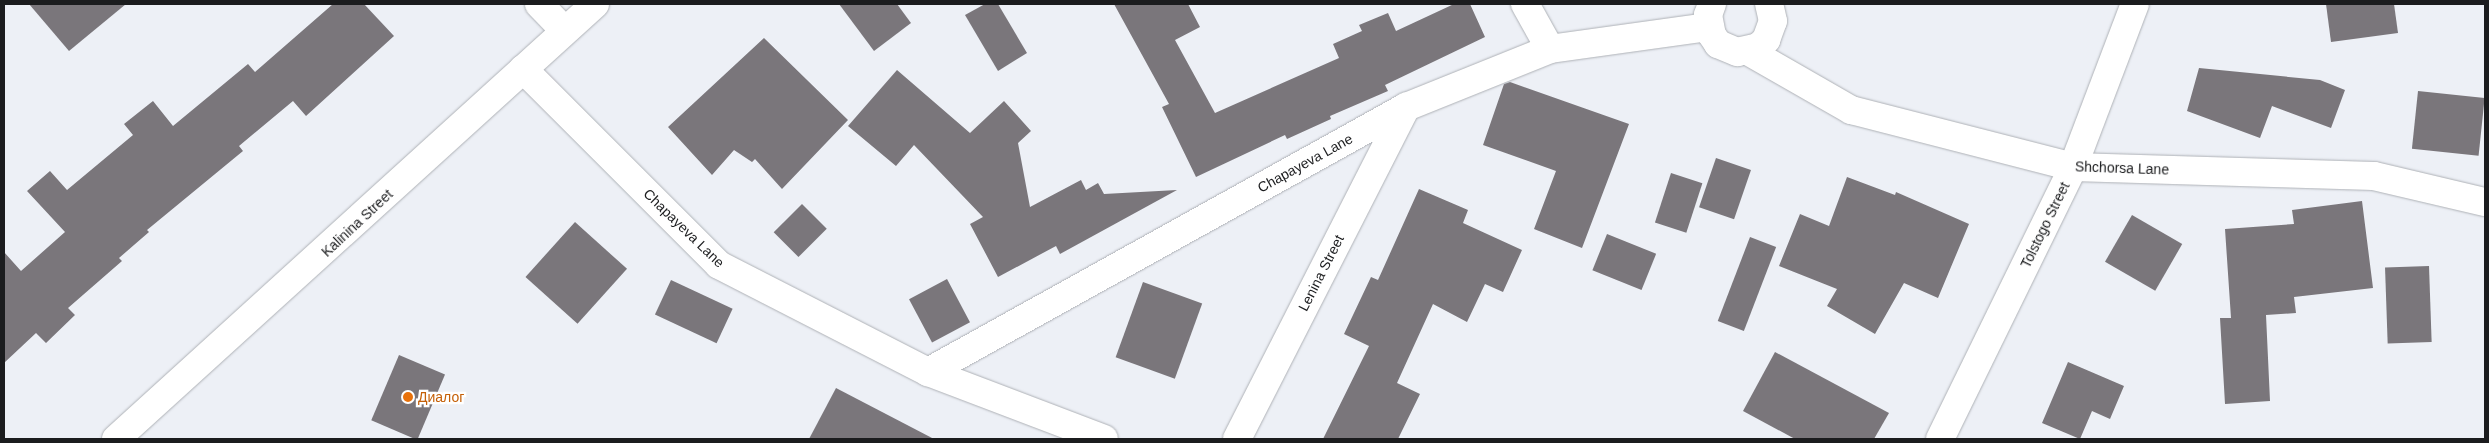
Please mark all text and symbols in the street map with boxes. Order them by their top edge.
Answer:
street label: Chapayeva Lane [1255,130,1355,196]
street label: Shchorsa Lane [2075,158,2169,178]
street label: Tolstogo Street [2017,179,2073,271]
street label: Chapayeva Lane [640,185,728,271]
street label: Kalinina Street [318,186,396,260]
street label: Lenina Street [1295,232,1347,314]
place label: Диалог [418,389,464,405]
marker: Диалог [402,391,414,403]

